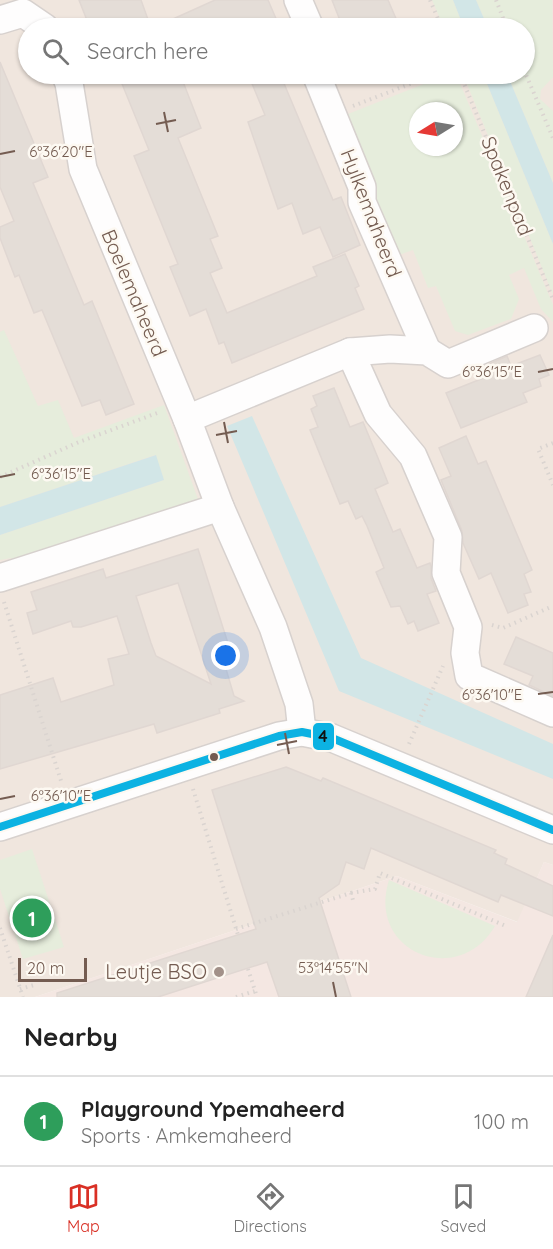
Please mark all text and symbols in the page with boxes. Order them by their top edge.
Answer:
search box [18,18,535,84]
icon: search [39,35,72,68]
text: Search here [87,37,208,65]
north arrow [409,102,463,156]
street label: Spakenpad [476,132,539,239]
text: 6°36'20"E [29,142,93,161]
street label: Hylkemaheerd [335,145,407,281]
street label: Boelemaheerd [96,225,172,360]
text: 6°36'15"E [462,362,522,381]
text: 6°36'15"E [31,464,91,483]
your location [211,641,240,670]
text: 6°36'10"E [462,685,522,704]
line badge: 4 [312,722,335,751]
text: 4 [318,726,328,746]
unlabelled marker [208,751,220,763]
text: 6°36'10"E [31,786,91,805]
pin: 1 [12,896,51,940]
scale bar [18,955,87,982]
text: 20 m [27,958,64,978]
text: 53°14'55"N [298,958,368,977]
place label: Leutje BSO [105,959,207,984]
marker: Leutje BSO [212,965,226,979]
text: Nearby [24,1020,118,1053]
text: Playground Ypemaheerd [81,1095,345,1123]
text: 1 [40,1109,47,1134]
text: 100 m [474,1109,529,1134]
text: Sports · Amkemaheerd [81,1123,292,1148]
tab: Map [67,1180,100,1236]
tab: Directions [234,1180,307,1236]
tab: Saved [441,1180,486,1236]

